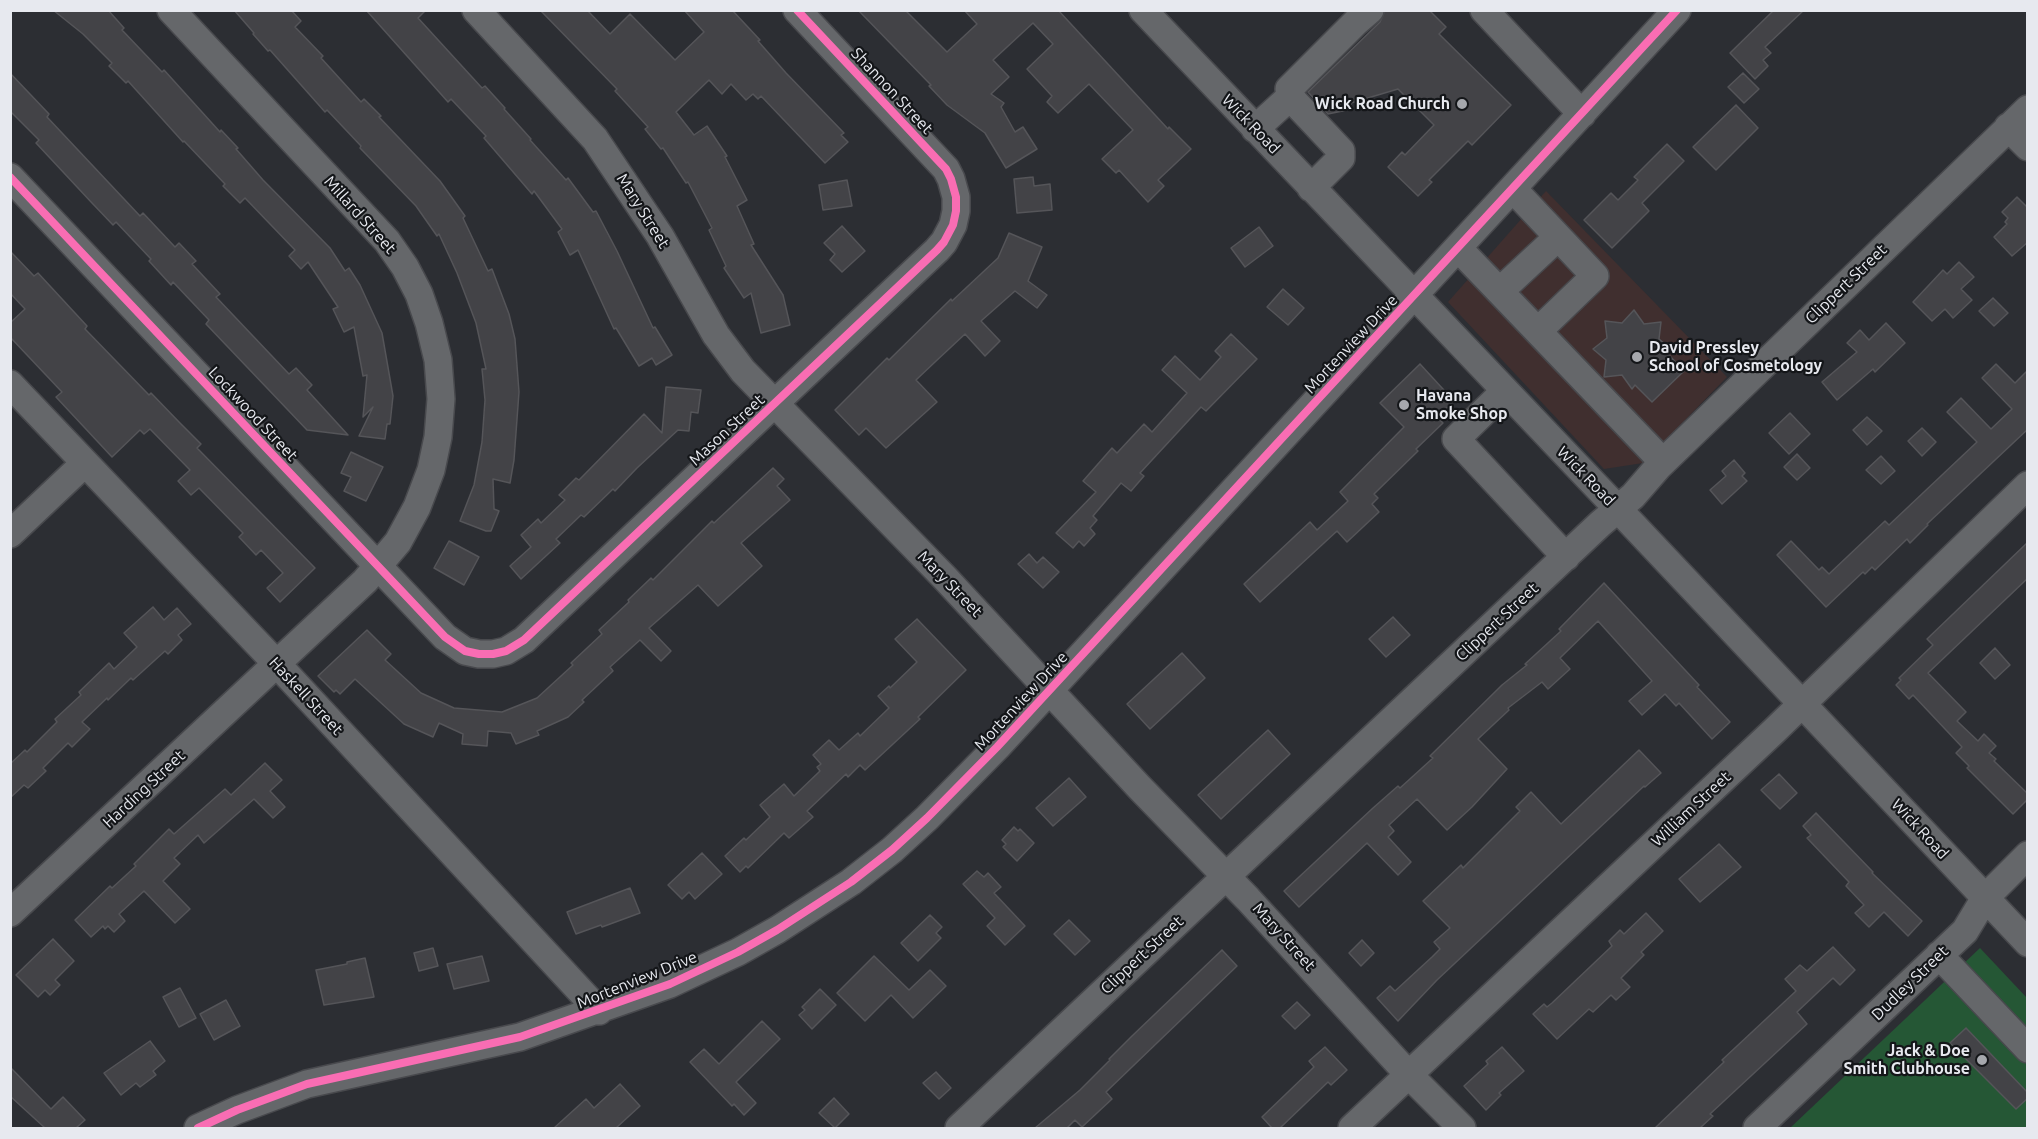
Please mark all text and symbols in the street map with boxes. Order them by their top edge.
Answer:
street label: Shannon Street [847,44,937,138]
street label: Wick Road [1218,90,1284,158]
place label: Wick Road Church [1315,94,1450,114]
marker: Wick Road Church [1455,97,1469,111]
street label: Mary Street [612,170,674,252]
street label: Millard Street [320,172,400,258]
street label: Clippert Street [1801,240,1891,328]
street label: Mortenview Drive [1300,291,1402,397]
place label: David Pressley School of Cosmetology [1649,338,1822,376]
marker: David Pressley School of Cosmetology [1630,350,1644,364]
street label: Lockwood Street [204,363,302,465]
place label: Havana Smoke Shop [1416,386,1508,424]
street label: Mason Street [685,390,769,470]
marker: Havana Smoke Shop [1397,398,1411,412]
street label: Wick Road [1553,442,1619,510]
street label: Mary Street [914,547,986,621]
street label: Clippert Street [1452,579,1542,665]
street label: Mortenview Drive [970,648,1072,754]
street label: Haskell Street [265,653,347,739]
street label: Harding Street [99,746,189,832]
street label: William Street [1647,767,1735,851]
street label: Wick Road [1887,795,1953,863]
street label: Mary Street [1249,899,1319,975]
street label: Clippert Street [1097,912,1187,998]
street label: Dudley Street [1868,942,1952,1024]
street label: Mortenview Drive [574,947,700,1013]
place label: Jack & Doe Smith Clubhouse [1843,1041,1970,1079]
marker: Jack & Doe Smith Clubhouse [1975,1053,1989,1067]

